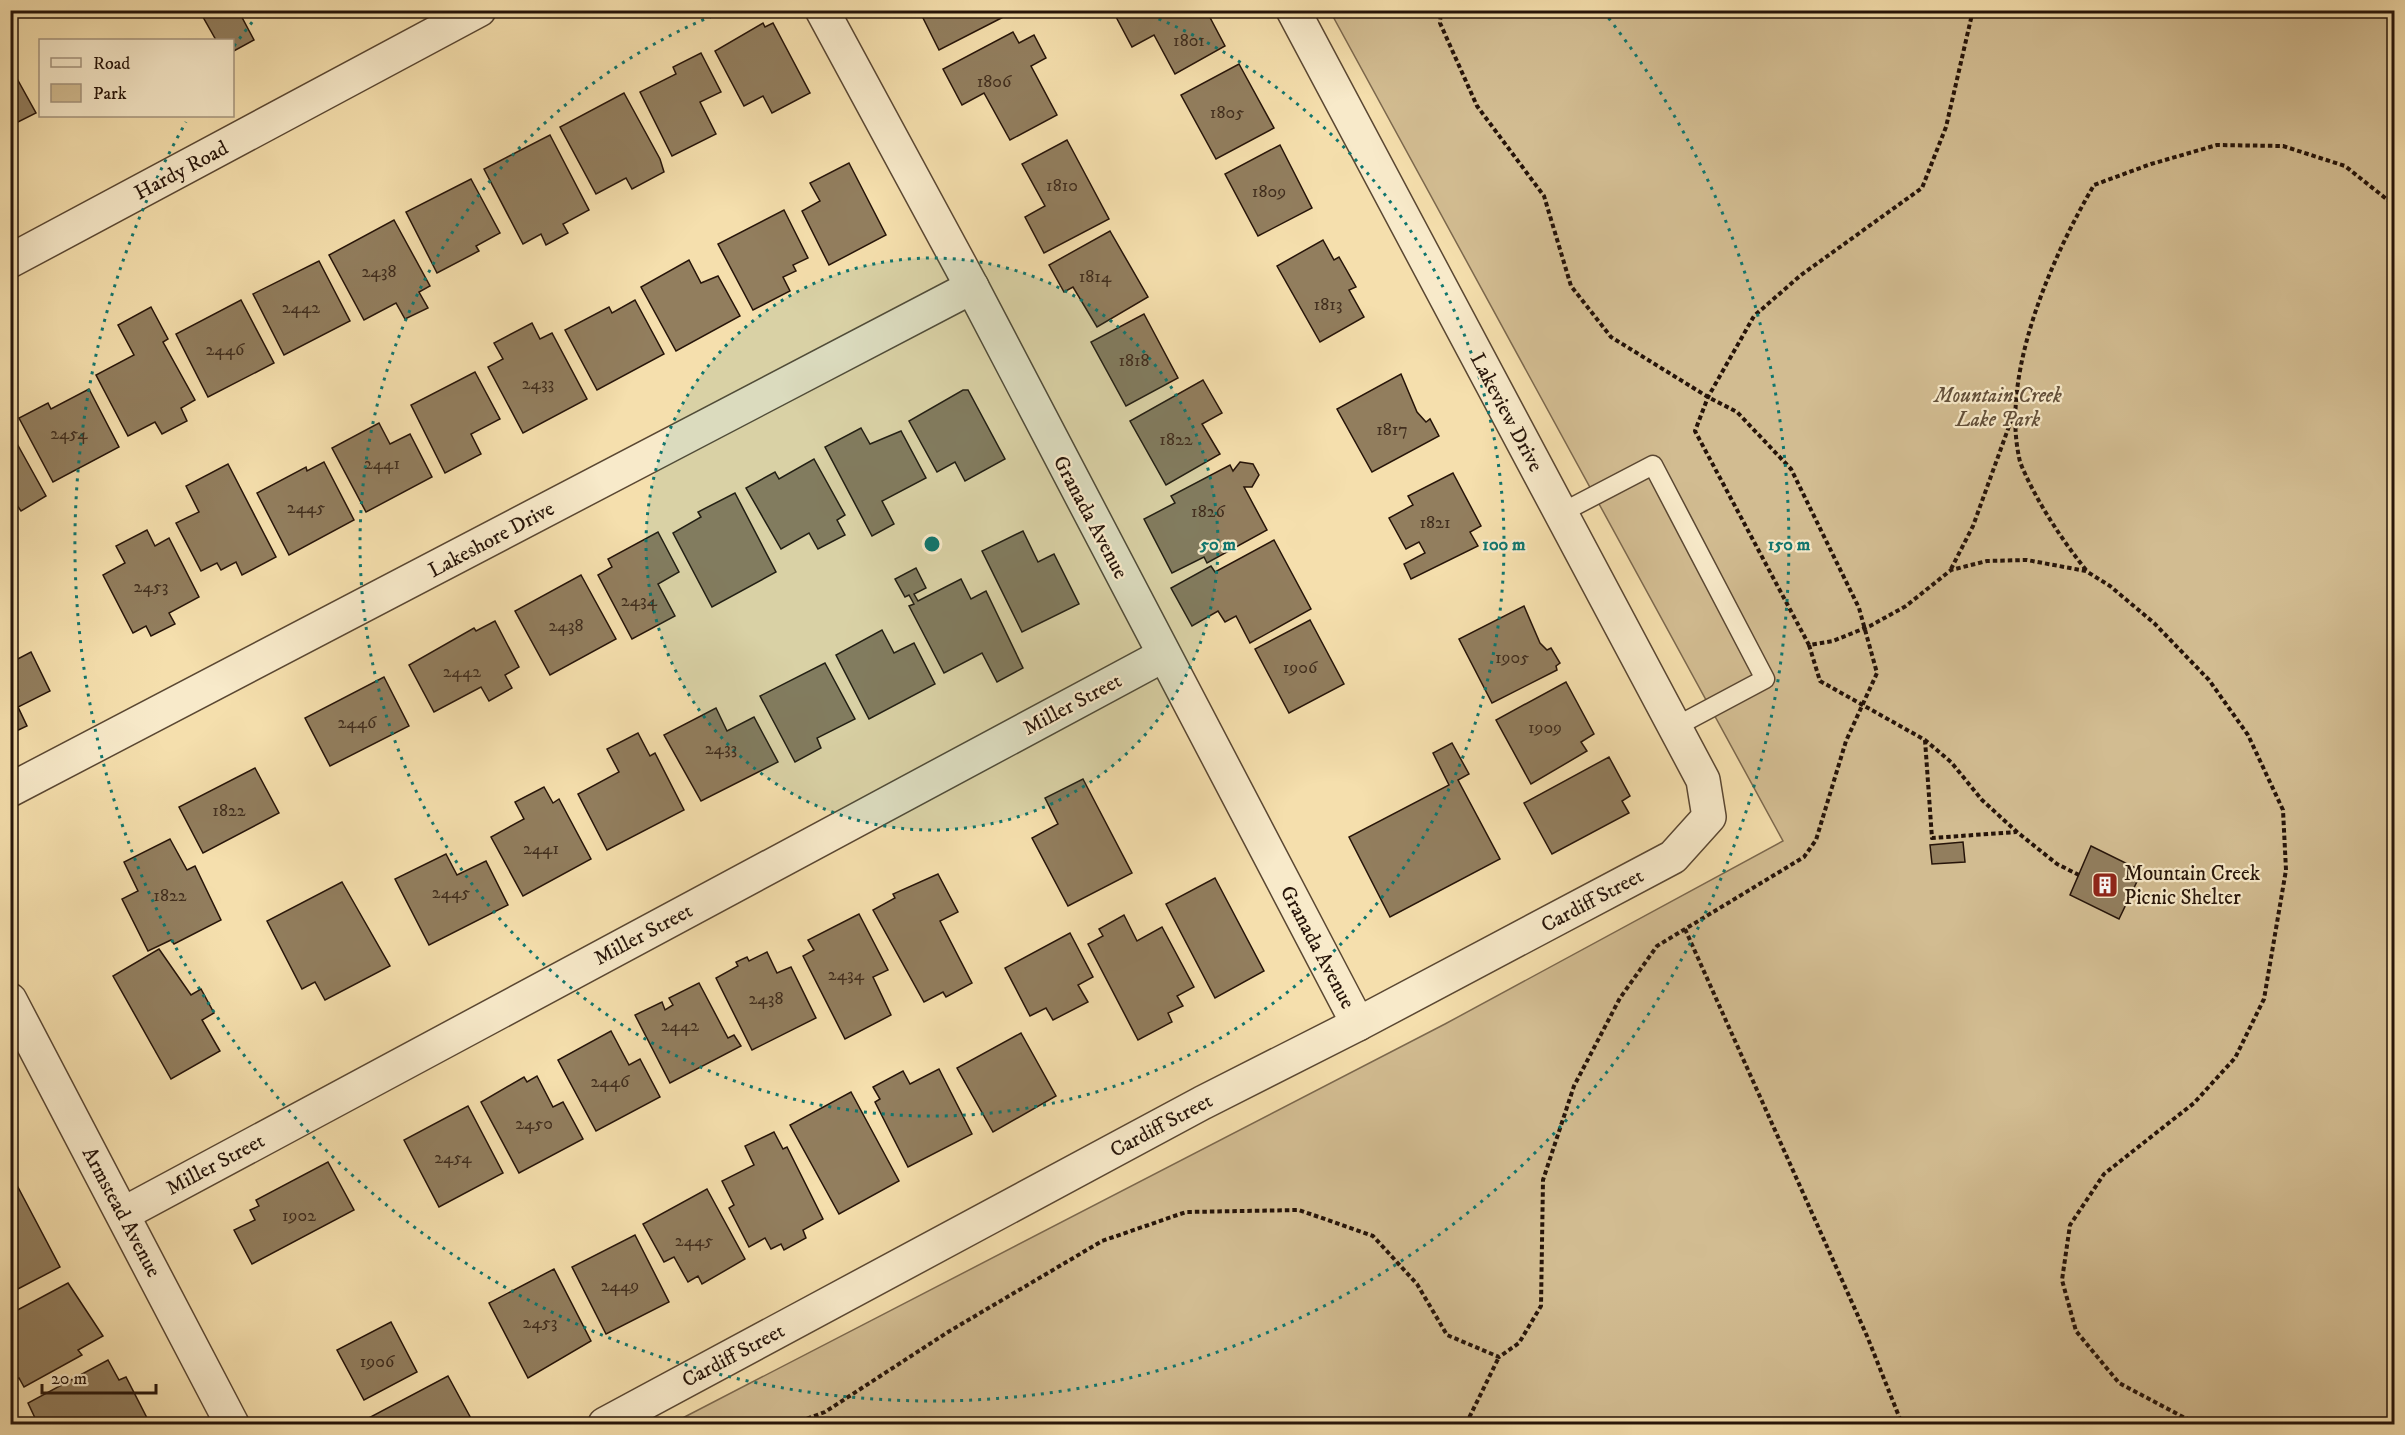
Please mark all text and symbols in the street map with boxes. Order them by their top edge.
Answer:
house number: 1801 [1173,30,1205,52]
legend [39,39,234,117]
text: Road [93,53,130,75]
house number: 1806 [977,71,1012,93]
text: Park [93,83,127,105]
house number: 1805 [1210,102,1244,124]
street label: Hardy Road [130,135,233,206]
house number: 1810 [1046,175,1078,197]
house number: 1809 [1252,181,1286,203]
house number: 2438 [362,261,396,283]
house number: 1814 [1079,266,1112,288]
house number: 1813 [1314,294,1342,316]
house number: 2442 [282,297,320,319]
house number: 2446 [206,339,245,361]
street label: Lakeview Drive [1464,349,1548,477]
house number: 1818 [1118,350,1150,372]
house number: 2433 [522,373,554,395]
park label: Mountain Creek Lake Park [1932,383,2062,433]
house number: 1817 [1376,419,1408,441]
house number: 2454 [50,423,88,445]
house number: 1822 [1159,429,1193,451]
street label: Granada Avenue [1047,451,1134,584]
house number: 2441 [364,453,400,475]
street label: Lakeshore Drive [424,496,559,584]
house number: 2445 [287,497,325,519]
house number: 1826 [1191,501,1226,523]
house number: 1821 [1419,512,1451,534]
centre of rings [922,534,942,554]
text: 50 m [1199,534,1236,556]
text: 100 m [1482,534,1526,556]
text: 150 m [1768,534,1811,556]
house number: 2453 [134,576,168,598]
house number: 2434 [621,590,658,612]
house number: 2438 [549,615,583,637]
house number: 1905 [1495,647,1529,669]
house number: 1906 [1283,657,1318,679]
house number: 2442 [443,661,481,683]
street label: Miller Street [1019,668,1126,742]
house number: 2446 [338,712,377,734]
house number: 1909 [1528,717,1562,739]
house number: 2433 [705,738,737,760]
house number: 1822 [212,800,246,822]
house number: 2441 [523,838,559,860]
place label: Mountain Creek Picnic Shelter [2124,861,2261,911]
street label: Cardiff Street [1537,863,1648,939]
building icon: Mountain Creek Picnic Shelter [2090,870,2120,900]
street label: Granada Avenue [1274,881,1361,1014]
house number: 2445 [432,882,470,904]
house number: 1822 [153,885,187,907]
street label: Miller Street [590,898,697,972]
house number: 2434 [828,964,865,986]
house number: 2438 [749,988,783,1010]
house number: 2442 [661,1015,699,1037]
house number: 2446 [591,1071,630,1093]
street label: Cardiff Street [1106,1088,1217,1164]
house number: 2450 [515,1113,553,1135]
street label: Miller Street [162,1128,269,1202]
street label: Armstead Avenue [76,1143,167,1282]
house number: 2454 [434,1147,472,1169]
house number: 1902 [282,1205,316,1227]
house number: 2445 [675,1230,713,1252]
house number: 2449 [601,1275,639,1297]
house number: 2453 [523,1312,557,1334]
street label: Cardiff Street [678,1318,789,1394]
house number: 1906 [360,1351,395,1373]
scale bar [42,1357,156,1395]
text: 20 m [51,1368,87,1390]

